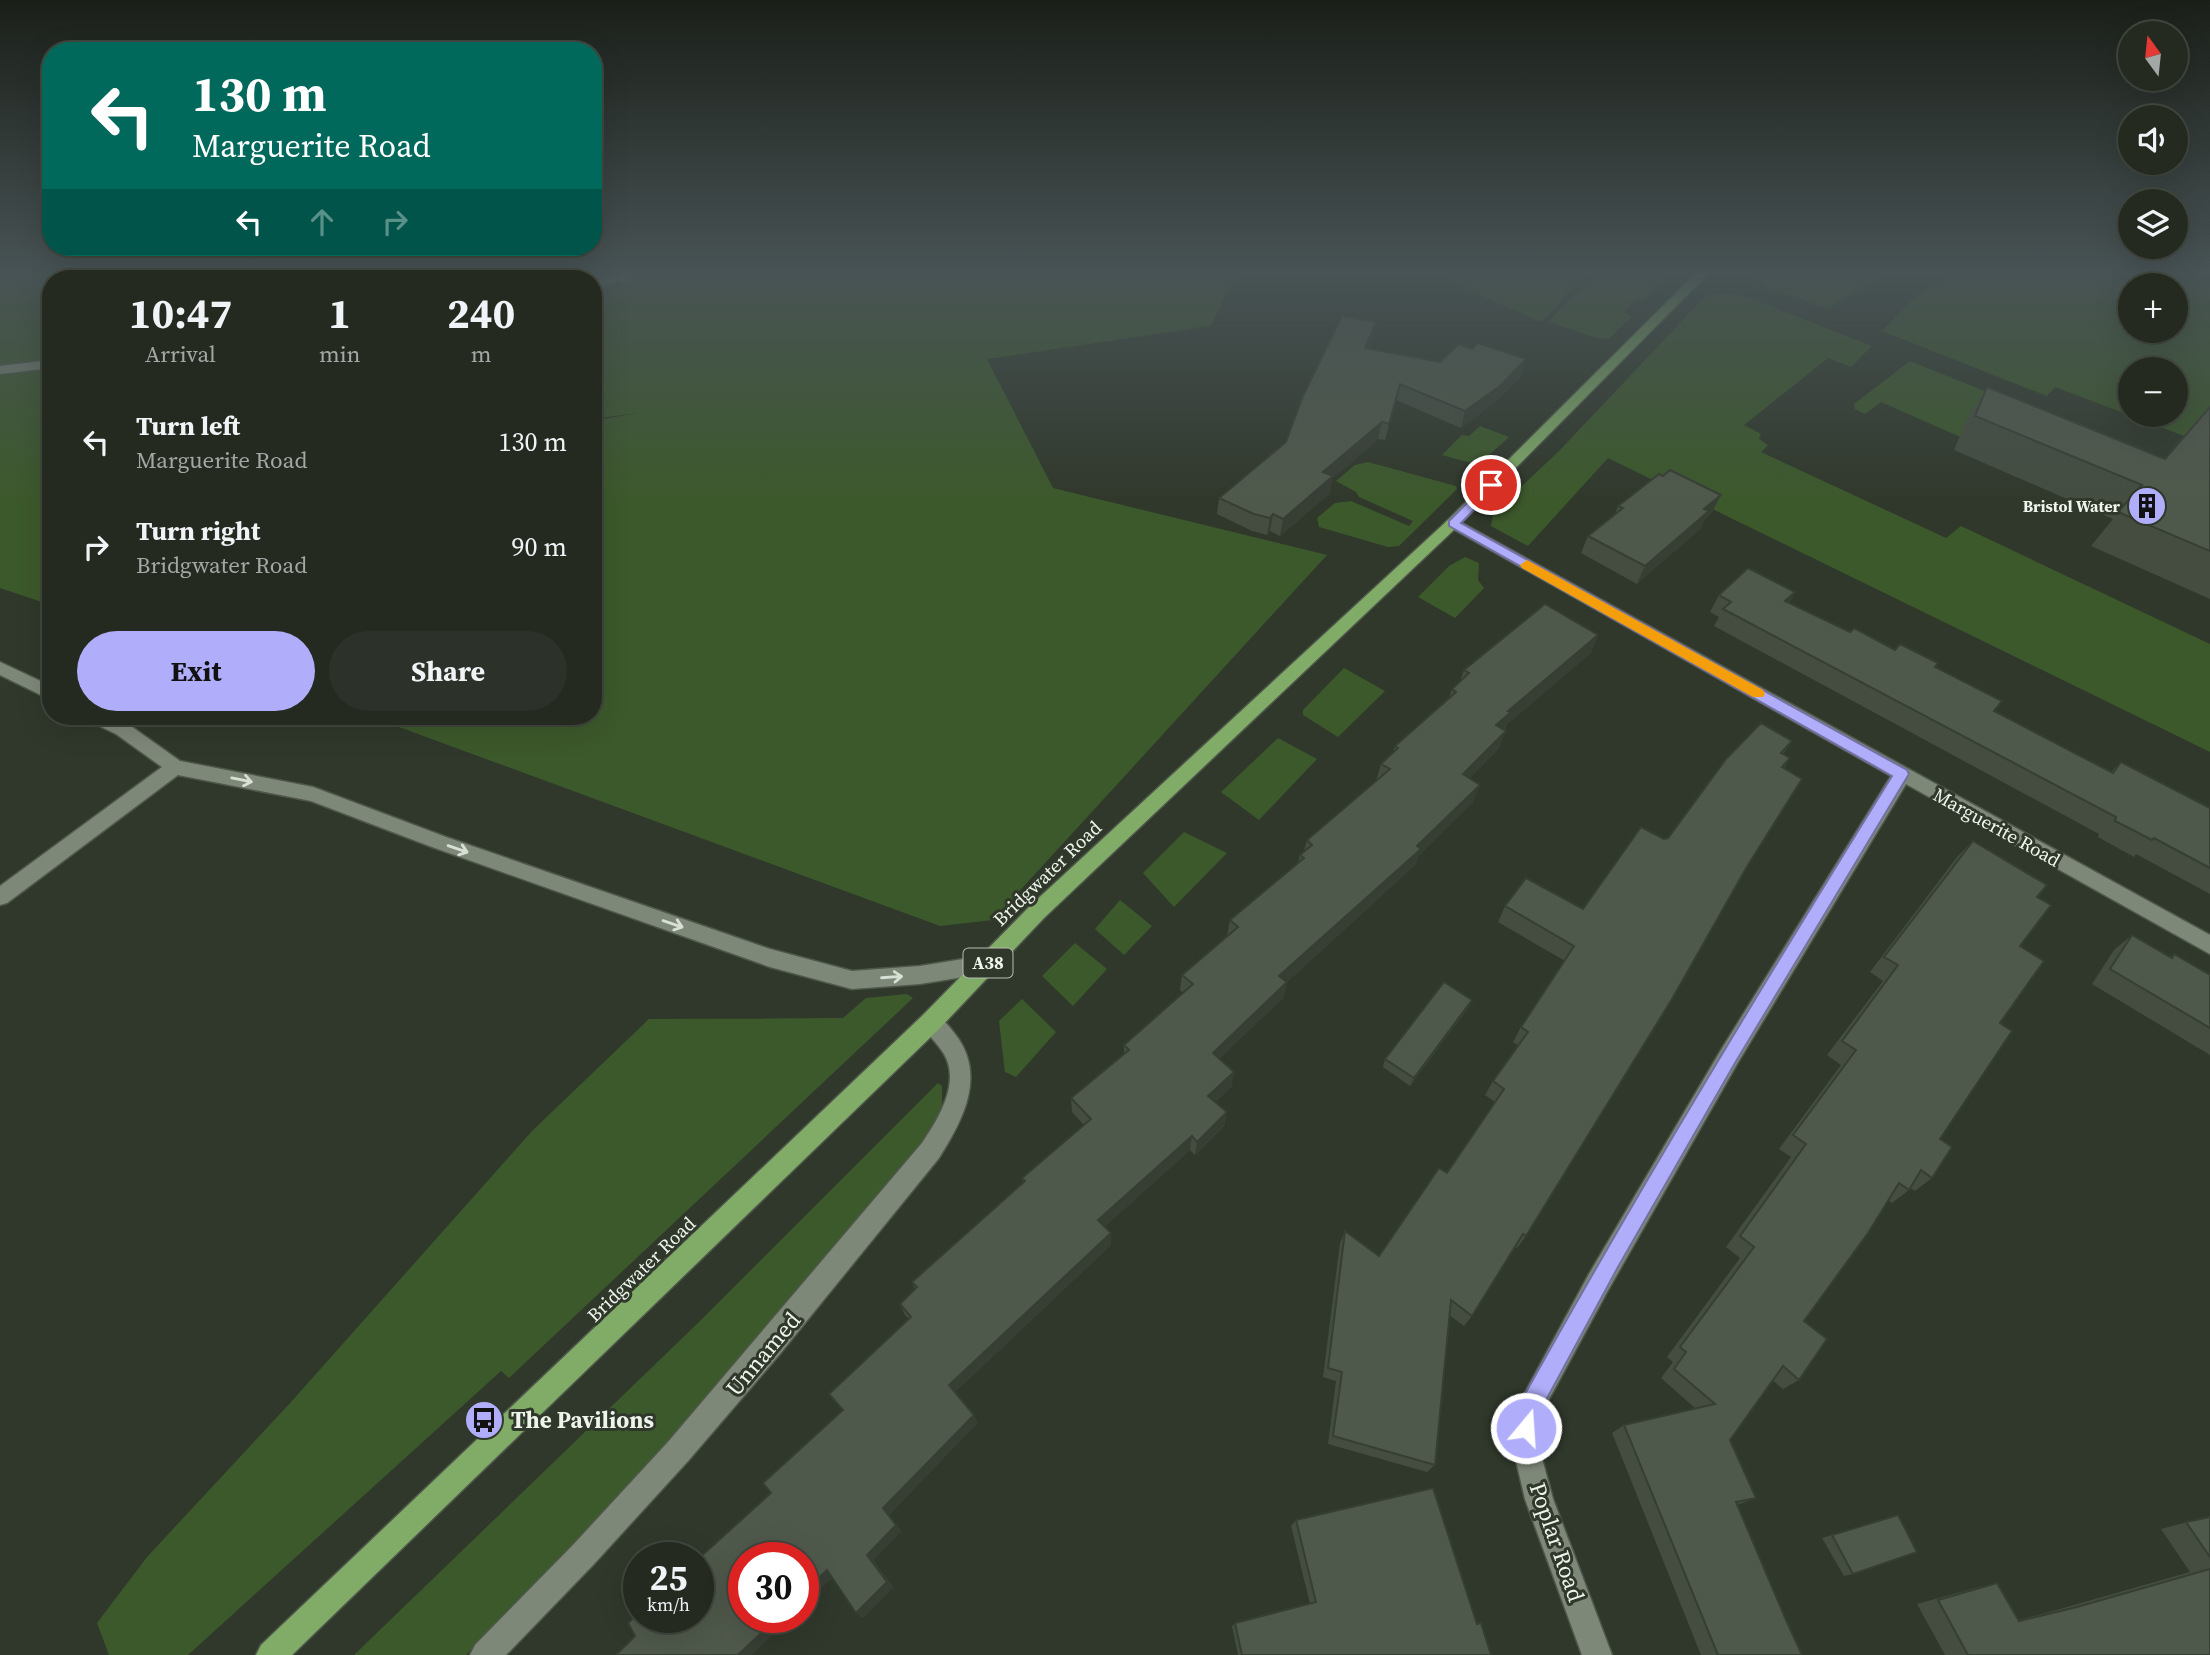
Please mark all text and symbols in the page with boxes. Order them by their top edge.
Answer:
north arrow [2118,21,2188,91]
map controls [2118,21,2188,427]
text: 130 m [192,60,327,127]
icon: left [77,70,168,161]
button: sound [2118,105,2188,175]
text: Marguerite Road [192,124,431,168]
button: layers [2118,189,2188,259]
icon: left [230,203,268,241]
icon: ahead [303,203,341,241]
icon: right [376,203,414,241]
button: + [2118,273,2188,343]
text: 10:47 [129,284,232,342]
text: 1 [328,284,351,342]
text: 240 [447,284,515,342]
text: Arrival [145,338,216,370]
text: min [319,338,360,370]
text: m [471,338,492,370]
button: − [2118,357,2188,427]
text: Turn left [136,408,240,444]
icon: left [77,423,115,461]
text: 130 m [499,424,567,460]
text: Marguerite Road [136,444,307,476]
pin [1461,455,1521,515]
icon: arrive [1472,466,1510,504]
building icon: Bristol Water [2126,485,2168,527]
place label: Bristol Water [2023,495,2121,517]
text: Turn right [136,513,260,549]
icon: right [77,528,115,566]
text: 90 m [512,529,567,565]
text: Bridgwater Road [136,549,307,581]
button: Exit [77,631,315,711]
button: Share [329,631,567,711]
one-way arrow [230,774,253,787]
street label: Marguerite Road [1929,781,2065,873]
street label: Bridgwater Road [987,814,1107,931]
one-way arrow [447,843,469,856]
one-way arrow [661,919,683,931]
road number: A38 [964,948,1012,978]
one-way arrow [880,970,902,983]
street label: Bridgwater Road [581,1210,701,1327]
street label: Unnamed [718,1305,808,1403]
position arrow [1489,1391,1563,1465]
bus stop icon: The Pavilions [463,1399,505,1441]
place label: The Pavilions [511,1404,654,1436]
street label: Poplar Road [1522,1478,1592,1606]
speed limit sign: 30 [728,1542,819,1633]
text: 25 [650,1554,687,1602]
text: km/h [647,1592,690,1617]

